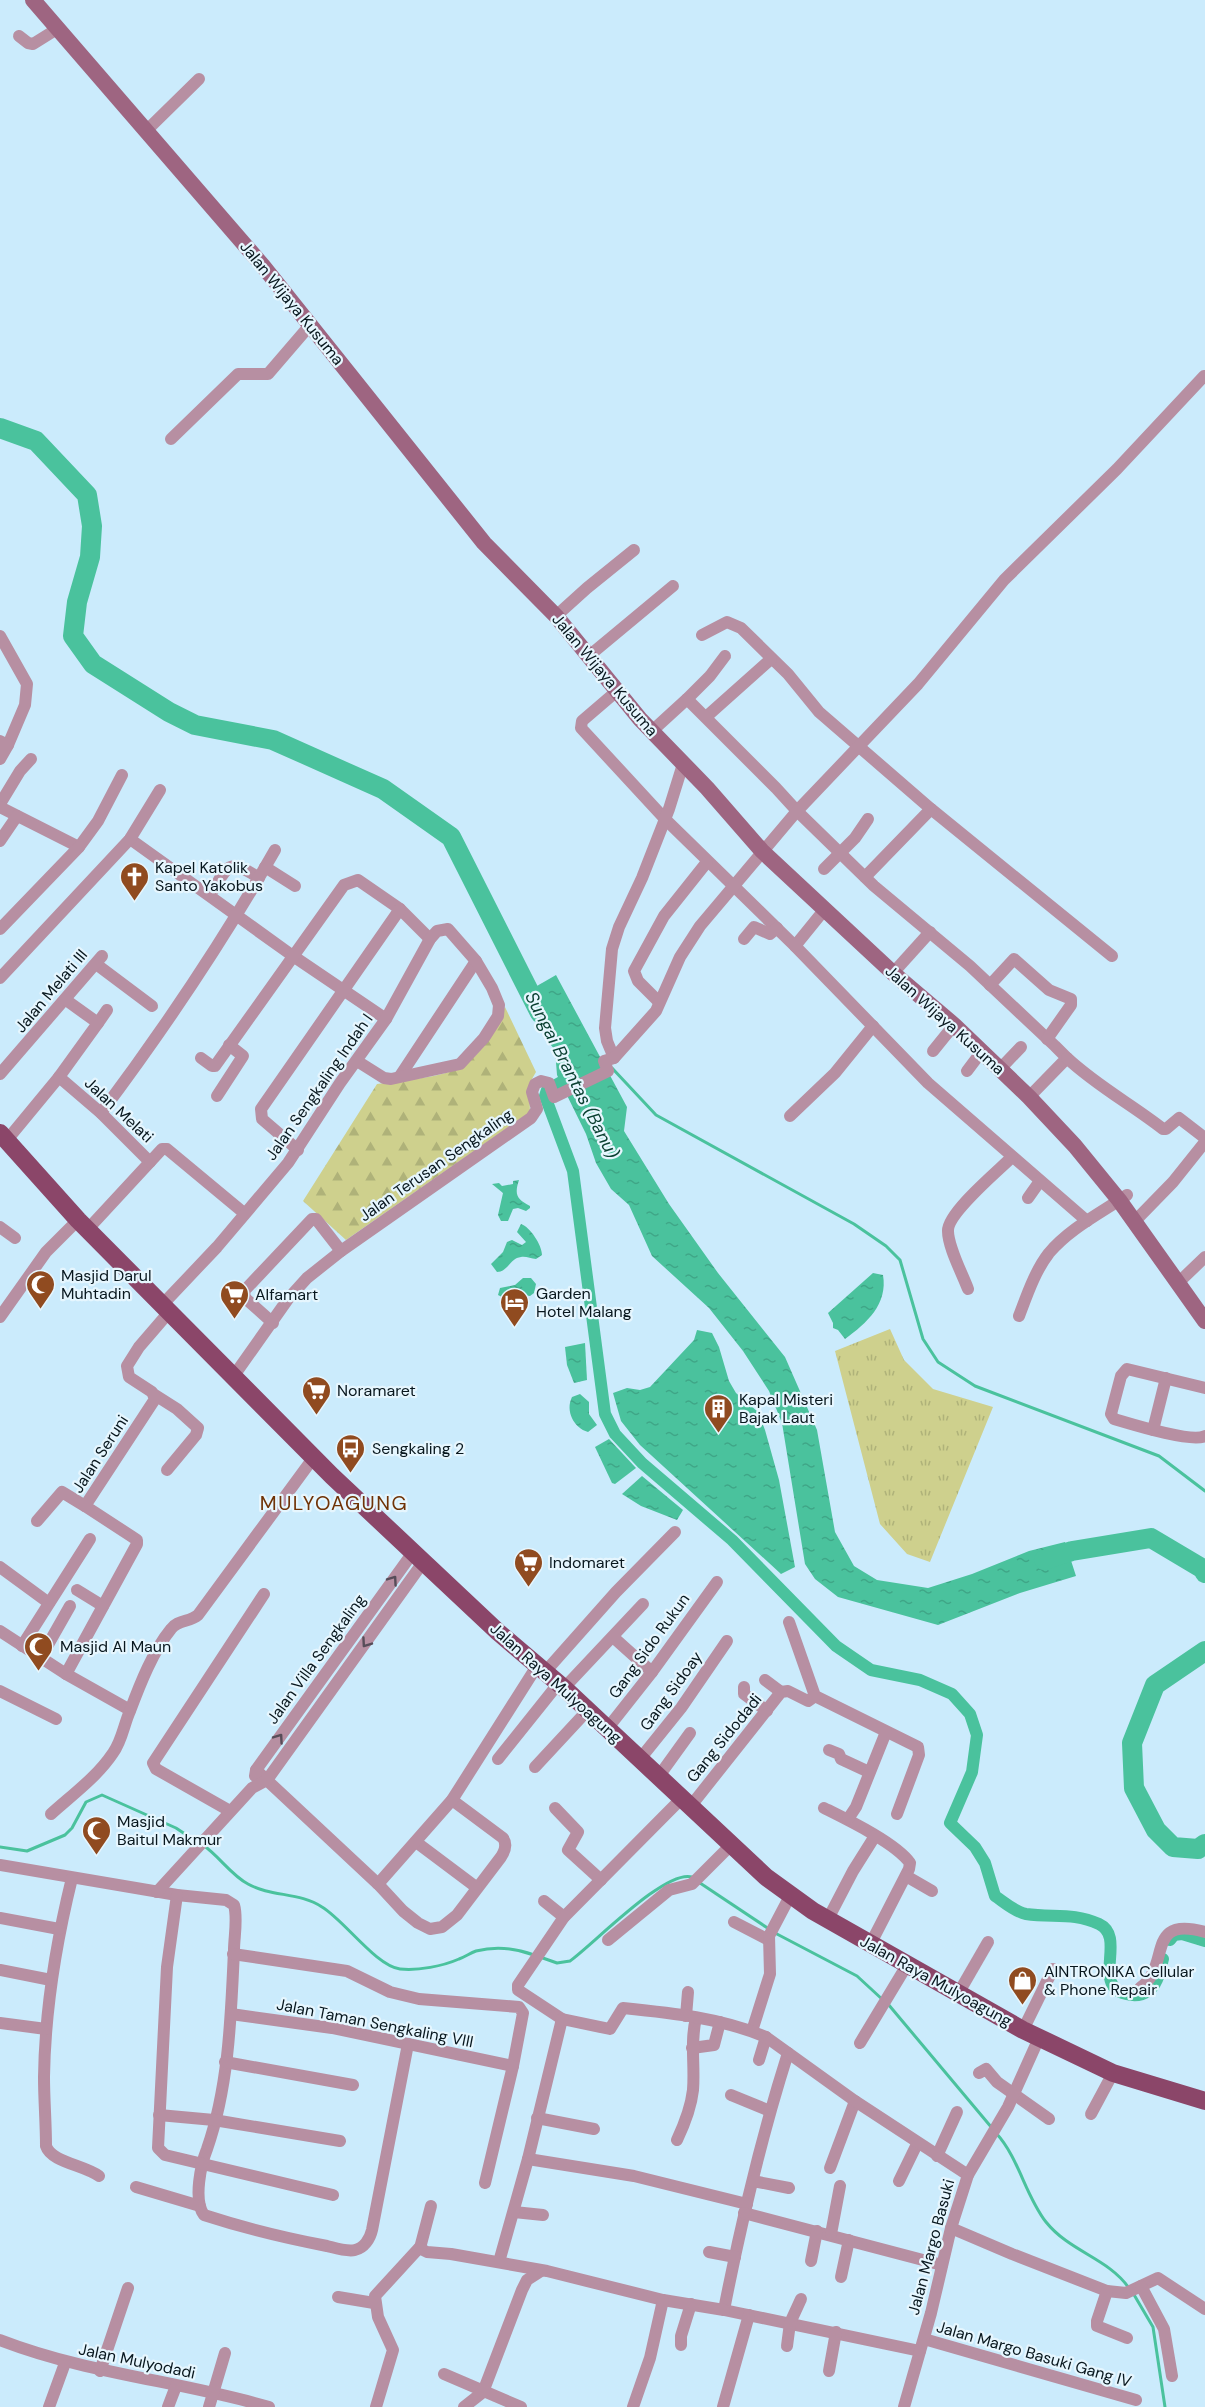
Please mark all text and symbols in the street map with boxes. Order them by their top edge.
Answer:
street label: Jalan Wijaya Kusuma [235,237,349,369]
street label: Jalan Wijaya Kusuma [548,609,662,741]
place label: Kapel Katolik Santo Yakobus [155,857,263,896]
church icon: Kapel Katolik Santo Yakobus [118,860,150,902]
street label: Jalan Melati III [10,945,92,1037]
street label: Jalan Wijaya Kusuma [881,961,1009,1079]
water label: Sungai Brantas (Banu) [519,987,625,1163]
street label: Jalan Sengkaling Indah I [260,1010,378,1164]
street label: Jalan Melati [80,1073,158,1147]
street label: Jalan Terusan Sengkaling [355,1104,517,1226]
place label: Masjid Darul Muhtadin [61,1265,152,1304]
mosque icon: Masjid Darul Muhtadin [24,1268,56,1310]
supermarket icon: Alfamart [218,1278,250,1320]
place label: Garden Hotel Malang [536,1283,632,1322]
place label: Alfamart [255,1284,318,1305]
hotel icon: Garden Hotel Malang [499,1286,531,1328]
supermarket icon: Noramaret [300,1374,332,1416]
place label: Noramaret [337,1380,416,1401]
place label: Kapal Misteri Bajak Laut [739,1389,833,1428]
building icon: Kapal Misteri Bajak Laut [702,1392,734,1434]
street label: Jalan Seruni [67,1411,133,1497]
bus stop icon: Sengkaling 2 [335,1432,367,1474]
place label: Sengkaling 2 [372,1438,464,1459]
district label: MULYOAGUNG [260,1490,408,1516]
supermarket icon: Indomaret [512,1546,544,1588]
place label: Indomaret [549,1552,625,1573]
one-way arrow [386,1575,397,1586]
street label: Gang Sido Rukun [604,1589,694,1703]
street label: Jalan Villa Sengkaling [262,1590,370,1728]
street label: Jalan Raya Mulyoagung [486,1618,626,1748]
mosque icon: Masjid Al Maun [23,1630,55,1672]
place label: Masjid Al Maun [60,1636,171,1657]
one-way arrow [362,1636,373,1647]
street label: Gang Sidoay [635,1647,707,1735]
street label: Gang Sidodadi [682,1689,766,1787]
one-way arrow [272,1733,283,1744]
place label: Masjid Baitul Makmur [117,1811,222,1850]
mosque icon: Masjid Baitul Makmur [80,1814,112,1856]
street label: Jalan Raya Mulyoagung [856,1931,1016,2031]
place label: AINTRONIKA Cellular & Phone Repair [1044,1961,1194,2000]
shop icon: AINTRONIKA Cellular & Phone Repair [1007,1964,1039,2006]
street label: Jalan Taman Sengkaling VIII [275,1994,475,2052]
street label: Jalan Margo Basuki [903,2177,959,2317]
street label: Jalan Margo Basuki Gang IV [934,2316,1134,2392]
street label: Jalan Mulyodadi [77,2338,197,2384]

